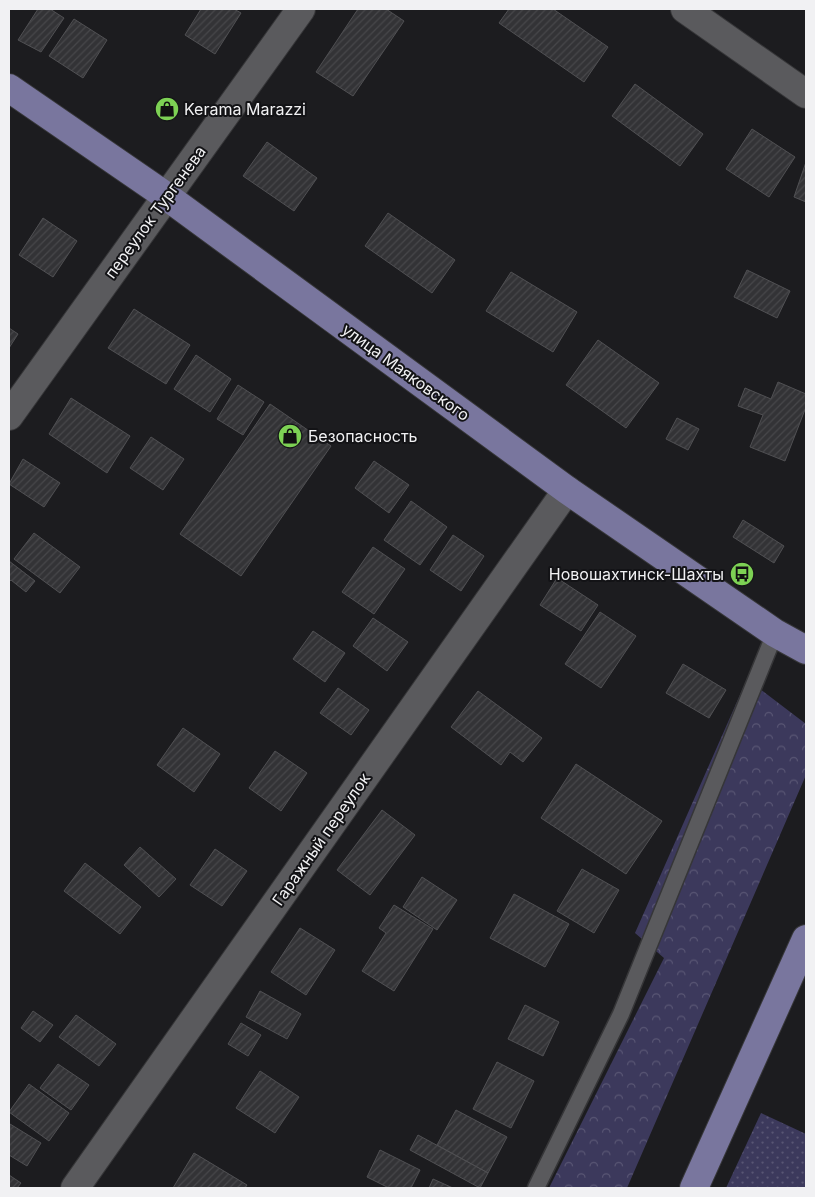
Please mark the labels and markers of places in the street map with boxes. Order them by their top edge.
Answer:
shop icon: Kerama Marazzi [154,96,180,122]
place label: Kerama Marazzi [184,99,306,119]
shop icon: Безопасность [277,423,303,449]
place label: Безопасность [308,426,418,446]
bus stop icon: Новошахтинск-Шахты [729,561,755,587]
place label: Новошахтинск-Шахты [549,564,724,584]

